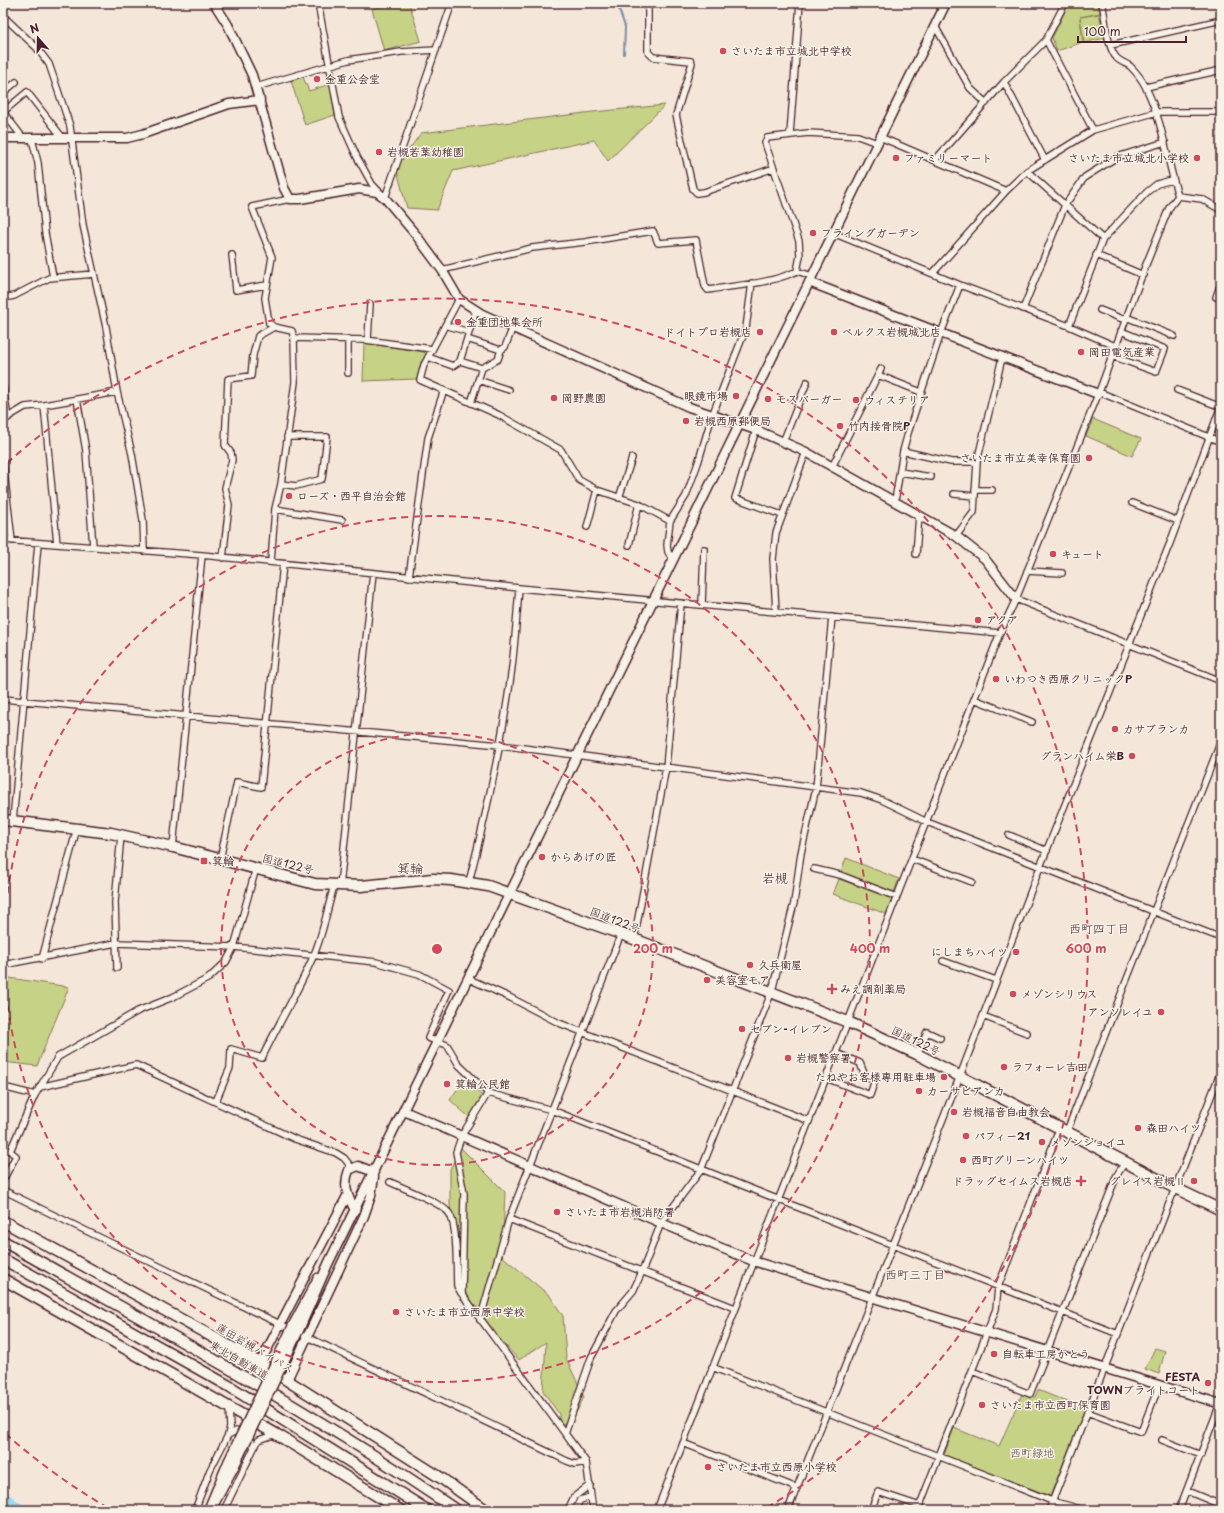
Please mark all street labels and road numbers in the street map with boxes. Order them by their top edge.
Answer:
street label: 国道122号 [260,849,316,878]
street label: 国道122号 [588,902,643,937]
street label: 国道122号 [889,1021,944,1060]
street label: 蓮田岩槻バイパス [213,1318,298,1377]
street label: 東北自動車道 [206,1336,272,1383]

